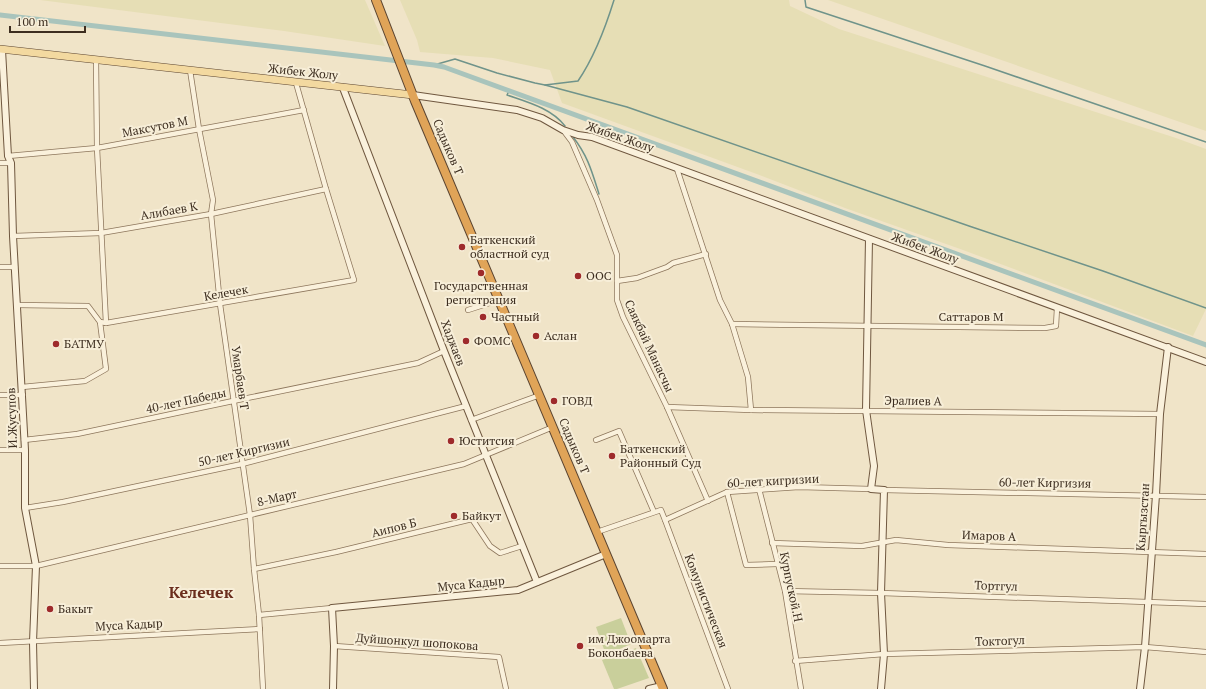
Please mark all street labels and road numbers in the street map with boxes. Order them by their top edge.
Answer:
street label: Жибек Жолу [267,60,340,83]
street label: Максутов М [121,113,190,140]
street label: Садыков Т [430,117,467,178]
street label: Жибек Жолу [584,118,657,155]
street label: Алибаев К [139,198,199,223]
street label: Жибек Жолу [889,228,962,267]
street label: Келечек [203,281,250,304]
street label: Саякбай Манасчы [621,297,677,394]
street label: Саттаров М [939,309,1004,324]
street label: Хаджаев [438,318,469,368]
street label: Умарбаев Т [229,345,252,411]
street label: 40-лет Пабеды [144,385,227,416]
street label: И.Жусупов [3,387,20,449]
street label: Эралиев А [884,392,943,409]
street label: Садыков Т [556,416,593,477]
street label: 50-лет Киргизии [197,434,291,469]
street label: 60-лет кигризии [727,471,819,490]
street label: 60-лет Киргизия [999,474,1091,491]
street label: Кыргызстан [1133,482,1152,551]
street label: 8-Март [255,486,298,509]
street label: Аипов Б [370,515,418,540]
street label: Имаров А [962,527,1017,544]
street label: Курпуской.Н [777,551,806,623]
street label: Комунистическая [682,552,731,650]
street label: Муса Кадыр [437,573,505,594]
street label: Тортгул [974,577,1018,594]
street label: Муса Кадыр [95,615,163,634]
street label: Дуйшонкул шопокова [355,630,479,653]
street label: Токтогул [975,632,1026,649]

